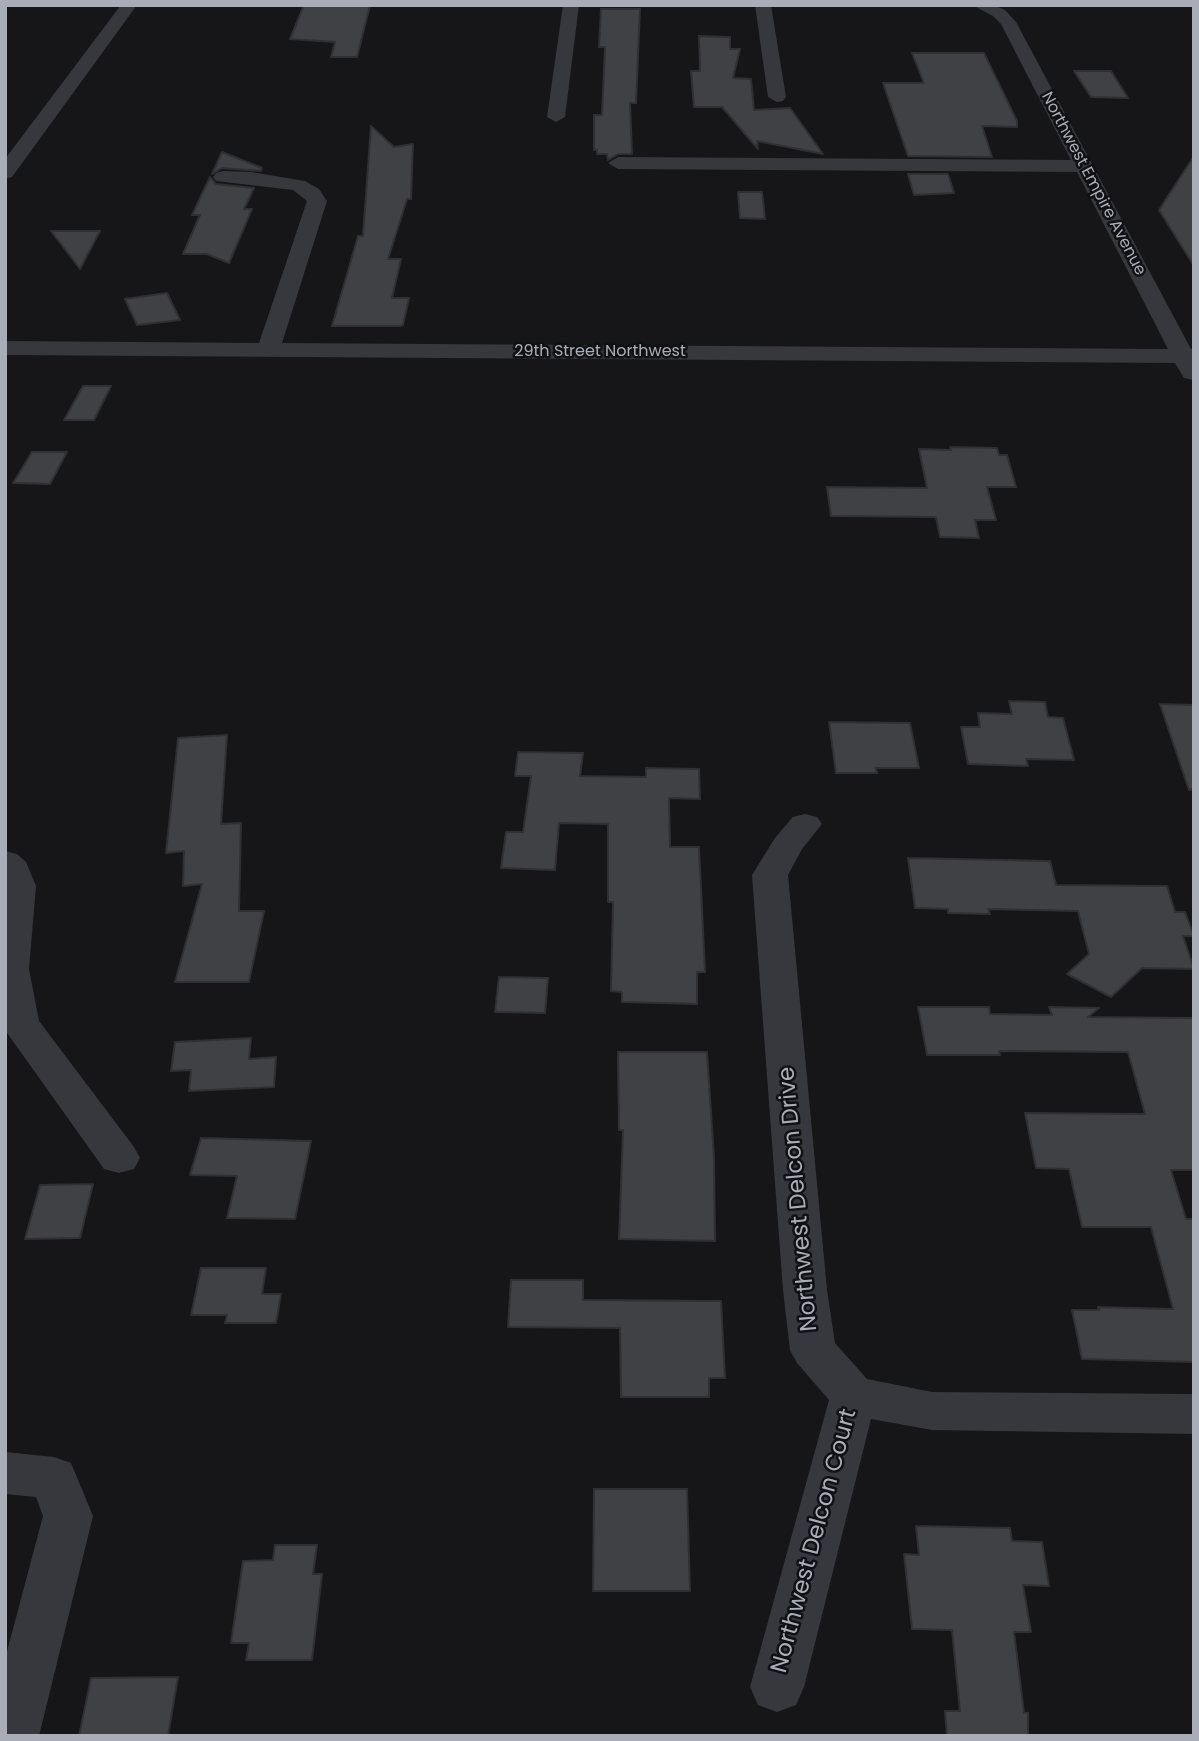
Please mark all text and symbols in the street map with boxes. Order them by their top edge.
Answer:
street label: Northwest Empire Avenue [1036,89,1150,279]
street label: 29th Street Northwest [514,342,686,362]
street label: Northwest Delcon Drive [774,1066,824,1332]
street label: Northwest Delcon Court [766,1406,864,1676]

